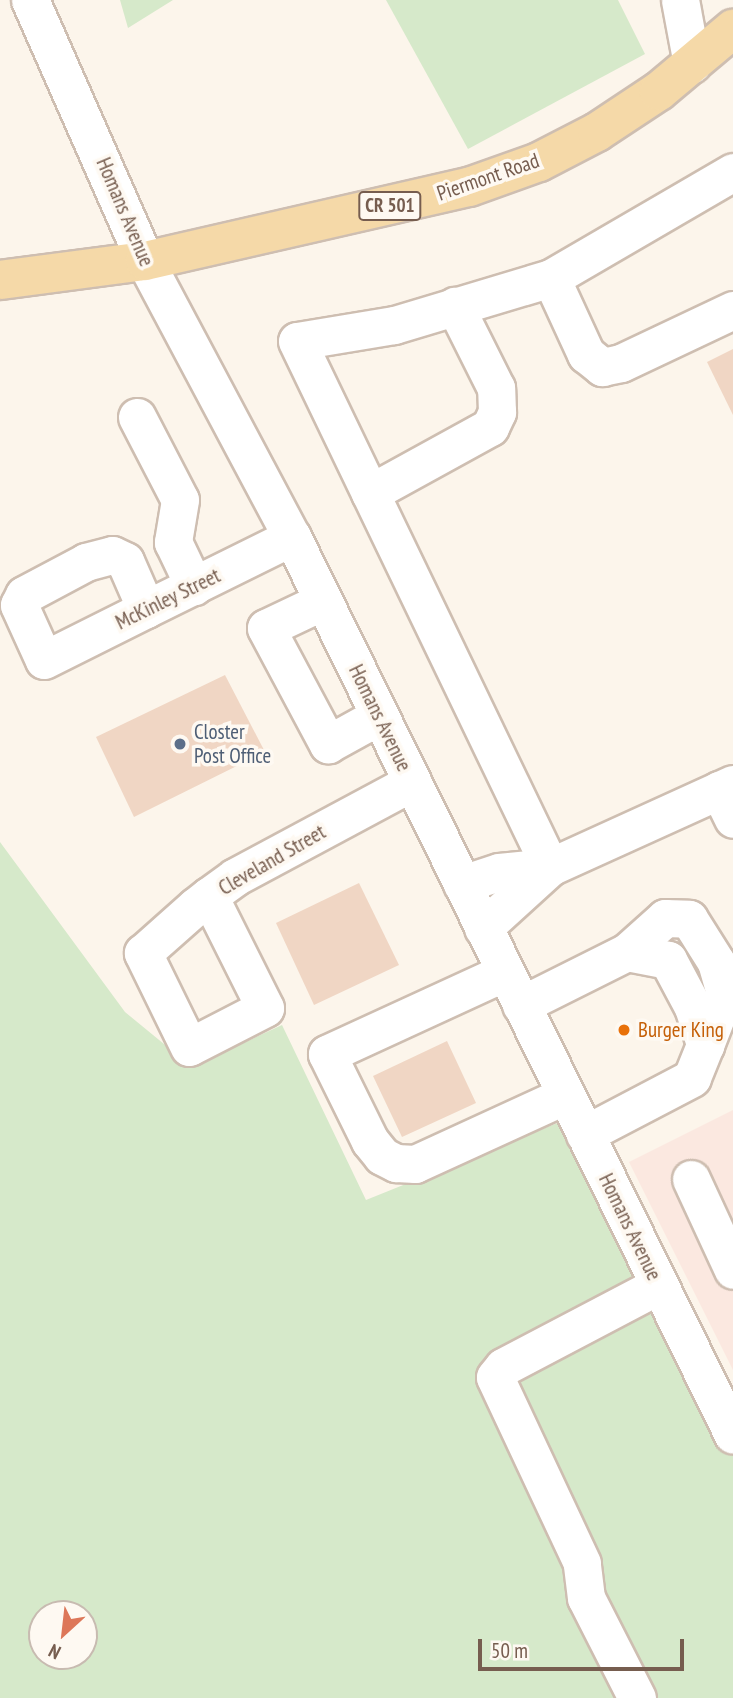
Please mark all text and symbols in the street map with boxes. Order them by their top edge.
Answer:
street label: Piermont Road [434,148,542,206]
street label: Homans Avenue [91,154,159,270]
road number: CR 501 [357,190,423,222]
street label: McKinley Street [111,563,225,635]
street label: Homans Avenue [343,660,417,776]
place label: Closter Post Office [194,719,271,769]
marker: Closter Post Office [172,736,188,752]
street label: Cleveland Street [214,819,330,901]
place label: Burger King [638,1017,724,1043]
marker: Burger King [616,1022,632,1038]
street label: Homans Avenue [593,1169,667,1285]
north arrow [28,1600,98,1670]
scale bar [481,1624,688,1668]
text: 50 m [491,1637,528,1664]
text: N [44,1639,64,1665]

